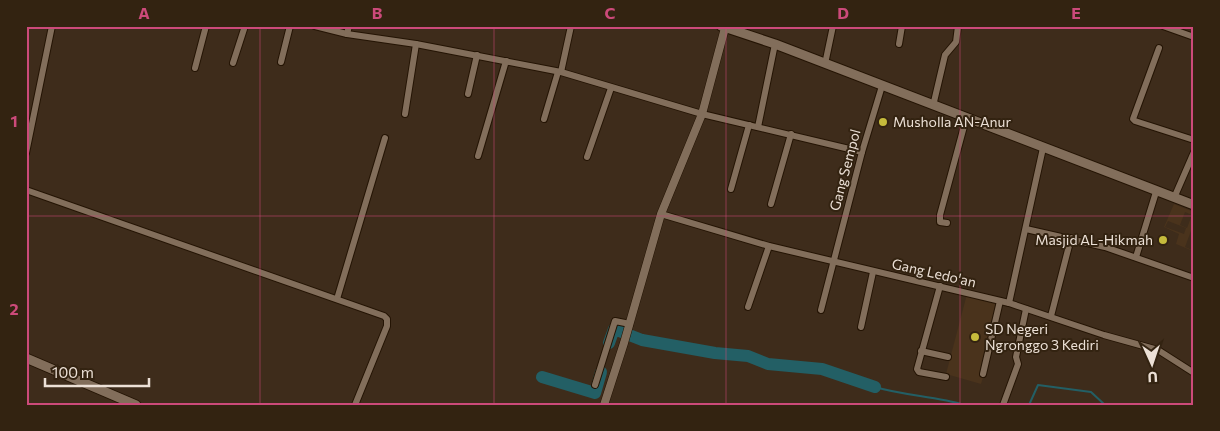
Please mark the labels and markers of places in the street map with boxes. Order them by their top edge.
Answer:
place label: Musholla AN-Anur [893,113,1011,130]
marker: Musholla AN-Anur [877,116,889,128]
place label: Masjid AL-Hikmah [1035,231,1153,248]
marker: Masjid AL-Hikmah [1157,234,1169,246]
place label: SD Negeri Ngronggo 3 Kediri [985,320,1099,353]
marker: SD Negeri Ngronggo 3 Kediri [969,331,981,343]

